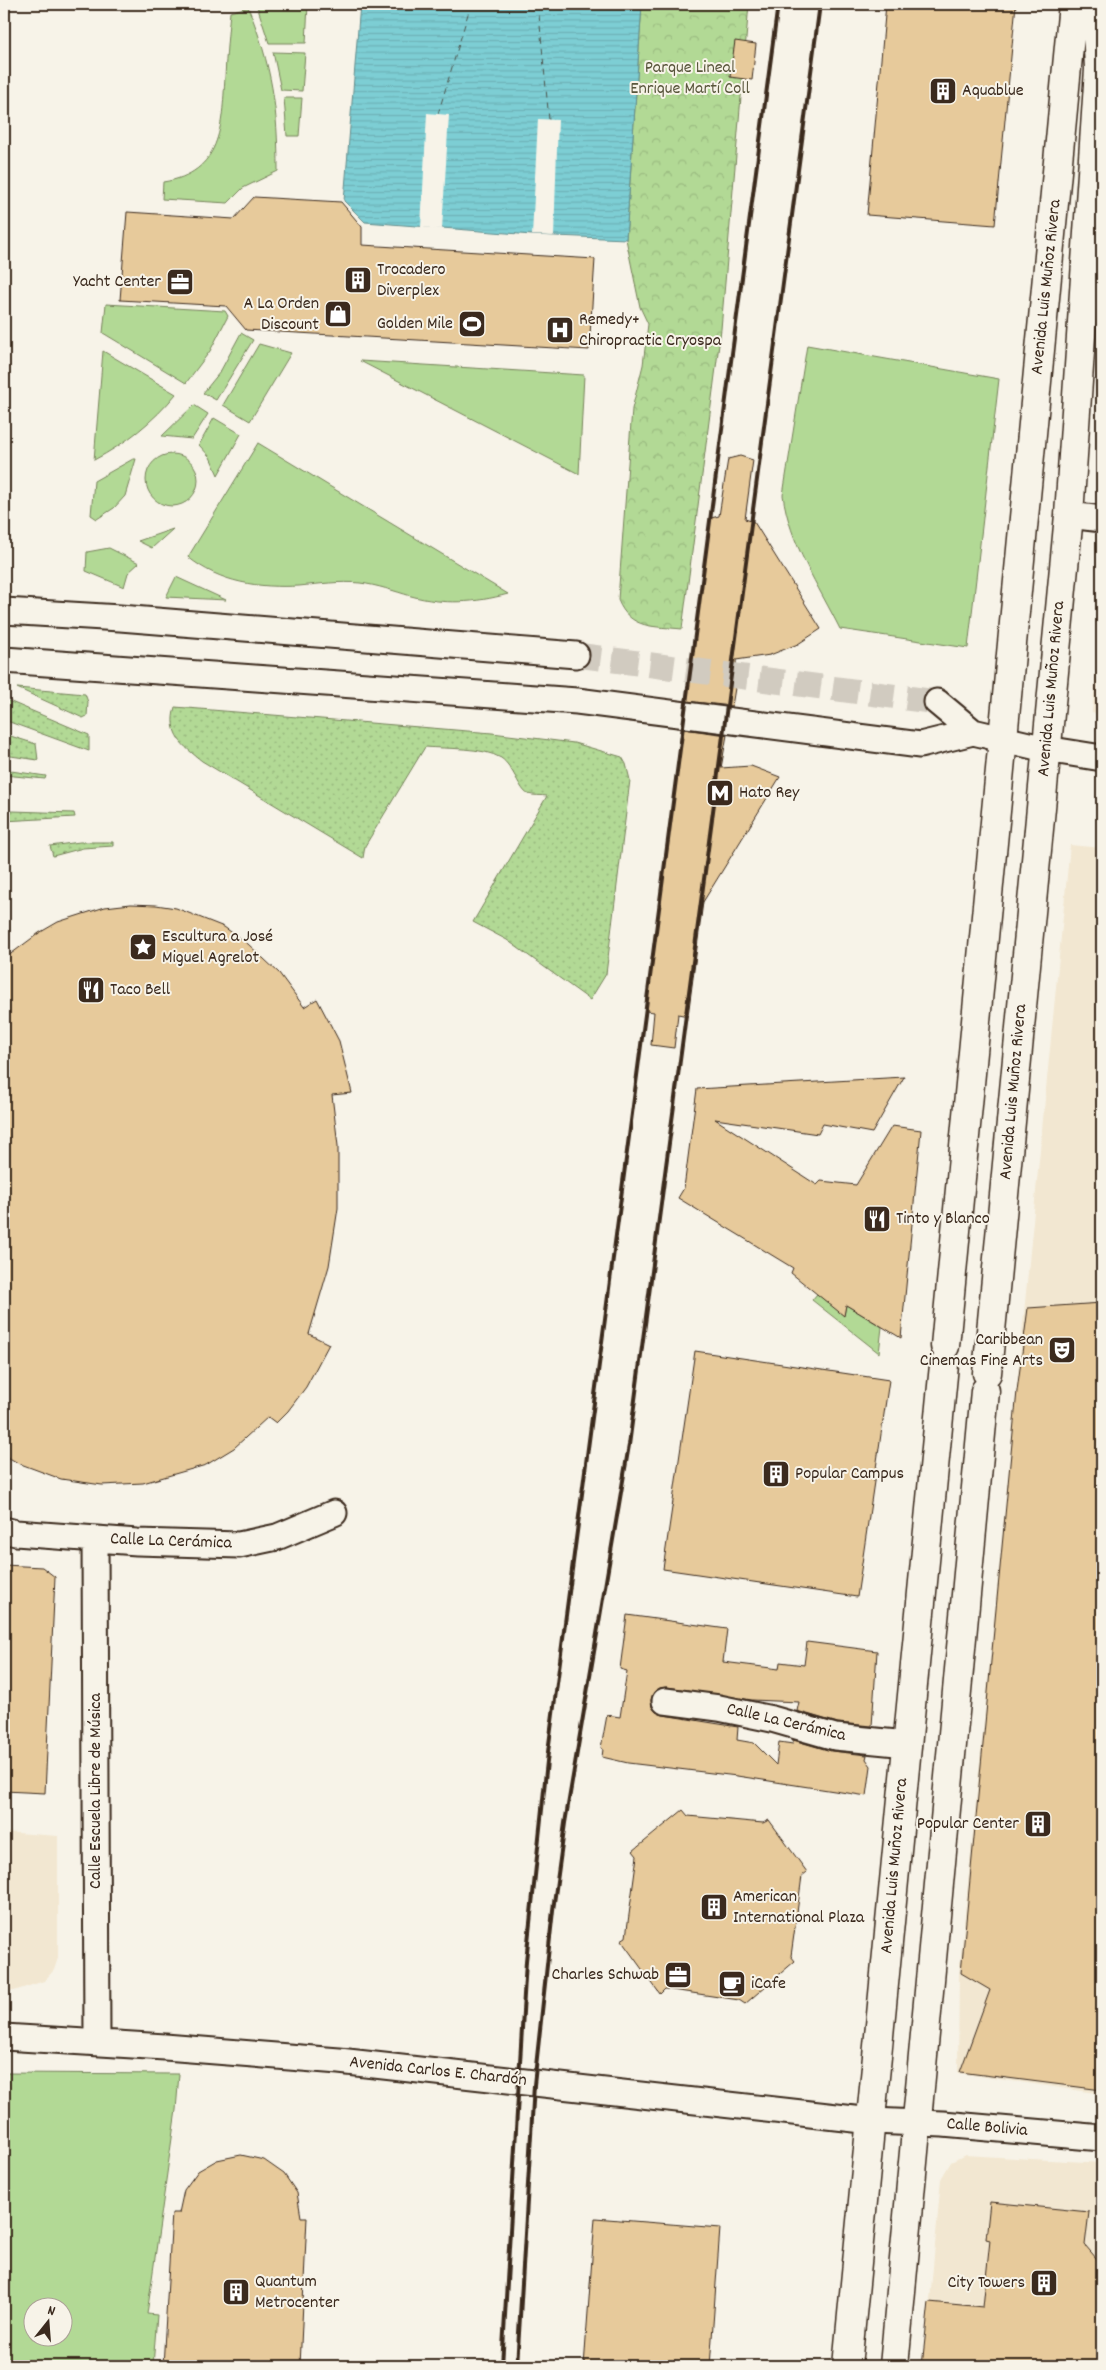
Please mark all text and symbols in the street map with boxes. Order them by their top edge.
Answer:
park label: Parque Lineal Enrique Martí Coll [630,56,750,102]
building icon: Aquablue [928,76,958,106]
place label: Aquablue [962,79,1024,104]
street label: Avenida Luis Muñoz Rivera [1025,198,1069,376]
place label: Trocadero Diverplex [377,258,446,304]
building icon: Trocadero Diverplex [343,265,373,295]
office icon: Yacht Center [165,267,195,297]
place label: Yacht Center [73,270,161,295]
place label: A La Orden Discount [243,292,319,338]
shop icon: A La Orden Discount [323,299,353,329]
place label: Remedy+ Chiropractic Cryospa [579,308,722,354]
sports icon: Golden Mile [457,309,487,339]
place label: Golden Mile [377,312,453,337]
hospital icon: Remedy+ Chiropractic Cryospa [545,315,575,345]
street label: Avenida Luis Muñoz Rivera [1032,600,1072,778]
metro station icon: Hato Rey [705,778,735,808]
place label: Hato Rey [739,781,800,806]
place label: Escultura a José Miguel Agrelot [162,925,273,971]
place icon: Escultura a José Miguel Agrelot [128,932,158,962]
restaurant icon: Taco Bell [76,975,106,1005]
place label: Taco Bell [110,978,171,1003]
street label: Avenida Luis Muñoz Rivera [994,1003,1034,1181]
restaurant icon: Tinto y Blanco [862,1204,892,1234]
place label: Tinto y Blanco [896,1207,990,1232]
place label: Caribbean Cinemas Fine Arts [920,1328,1043,1374]
theatre icon: Caribbean Cinemas Fine Arts [1047,1335,1077,1365]
building icon: Popular Campus [761,1459,791,1489]
place label: Popular Campus [795,1462,904,1487]
street label: Calle La Cerámica [110,1527,233,1557]
street label: Calle Escuela Libre de Música [84,1692,109,1889]
street label: Calle La Cerámica [724,1697,849,1749]
street label: Avenida Luis Muñoz Rivera [875,1777,915,1955]
building icon: Popular Center [1023,1809,1053,1839]
place label: Popular Center [917,1812,1019,1837]
place label: American International Plaza [733,1885,865,1931]
building icon: American International Plaza [699,1892,729,1922]
office icon: Charles Schwab [663,1960,693,1990]
place label: Charles Schwab [552,1963,659,1988]
cafe icon: iCafe [717,1969,747,1999]
place label: iCafe [751,1972,786,1997]
street label: Avenida Carlos E. Chardón [348,2050,528,2094]
street label: Calle Bolivia [945,2112,1029,2144]
building icon: City Towers [1029,2268,1059,2298]
place label: Quantum Metrocenter [255,2270,340,2316]
place label: City Towers [947,2271,1025,2296]
building icon: Quantum Metrocenter [221,2277,251,2307]
north arrow [22,2298,72,2348]
text: N [45,2301,58,2322]

